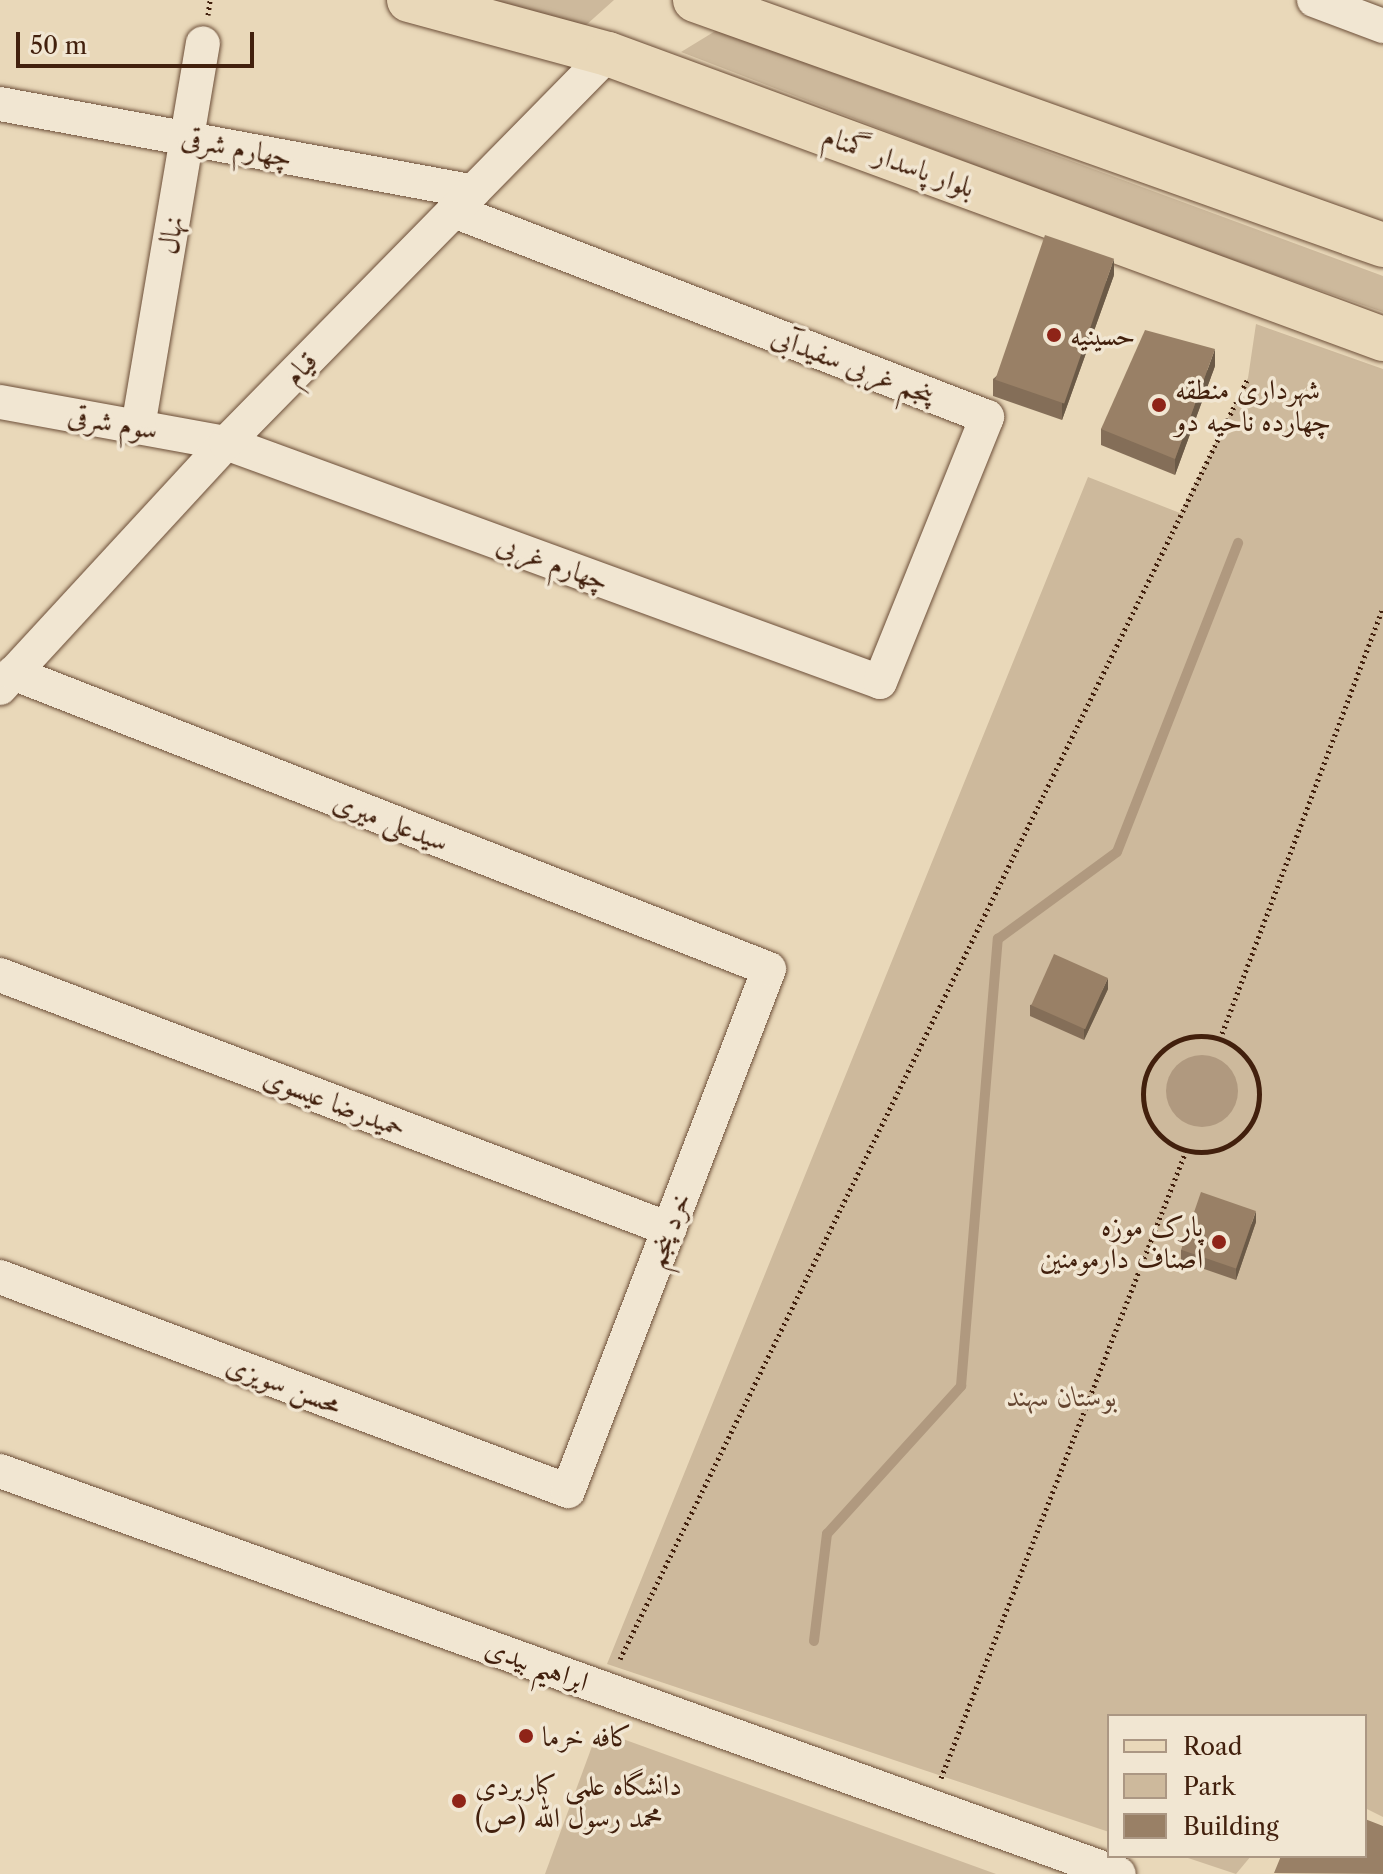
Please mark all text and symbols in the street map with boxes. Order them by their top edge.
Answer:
scale bar [20,16,258,66]
text: 50 m [30,31,87,60]
street label: بلوار پاسدار گمنام [819,118,979,204]
street label: چهارم شرقی [179,120,295,174]
street label: نهال [150,213,190,257]
place label: حسینیه [1070,318,1135,352]
street label: پنجم غربی سفیدآبی [767,319,939,411]
marker: حسینیه [1045,326,1063,344]
street label: قیام [276,344,324,392]
place label: شهرداری منطقه چهارده ناحیه دو [1175,372,1331,438]
marker: شهرداری منطقه چهارده ناحیه دو [1150,396,1168,414]
street label: سوم شرقی [65,398,161,446]
street label: چهارم غربی [492,526,614,598]
street label: سیدعلی میری [329,784,453,858]
street label: حمیدرضا عیسوی [259,1059,411,1145]
street label: خرد پنجم [638,1187,698,1273]
place label: پارک موزه اصناف دارمومنین [1040,1209,1203,1275]
marker: پارک موزه اصناف دارمومنین [1210,1233,1228,1251]
street label: محسن سویزی [222,1347,346,1421]
park label: بوستان سهند [1007,1379,1117,1413]
street label: ابراهیم بیدی [481,1630,593,1698]
legend [1107,1714,1367,1858]
place label: کافه خرما [542,1719,632,1753]
marker: کافه خرما [517,1727,535,1745]
text: Road [1183,1732,1242,1761]
place label: دانشگاه علمی کاربردی محمد رسول الله (ص) [475,1768,682,1834]
text: Park [1183,1772,1235,1801]
marker: دانشگاه علمی کاربردی محمد رسول الله (ص) [450,1792,468,1810]
text: Building [1183,1812,1279,1841]

